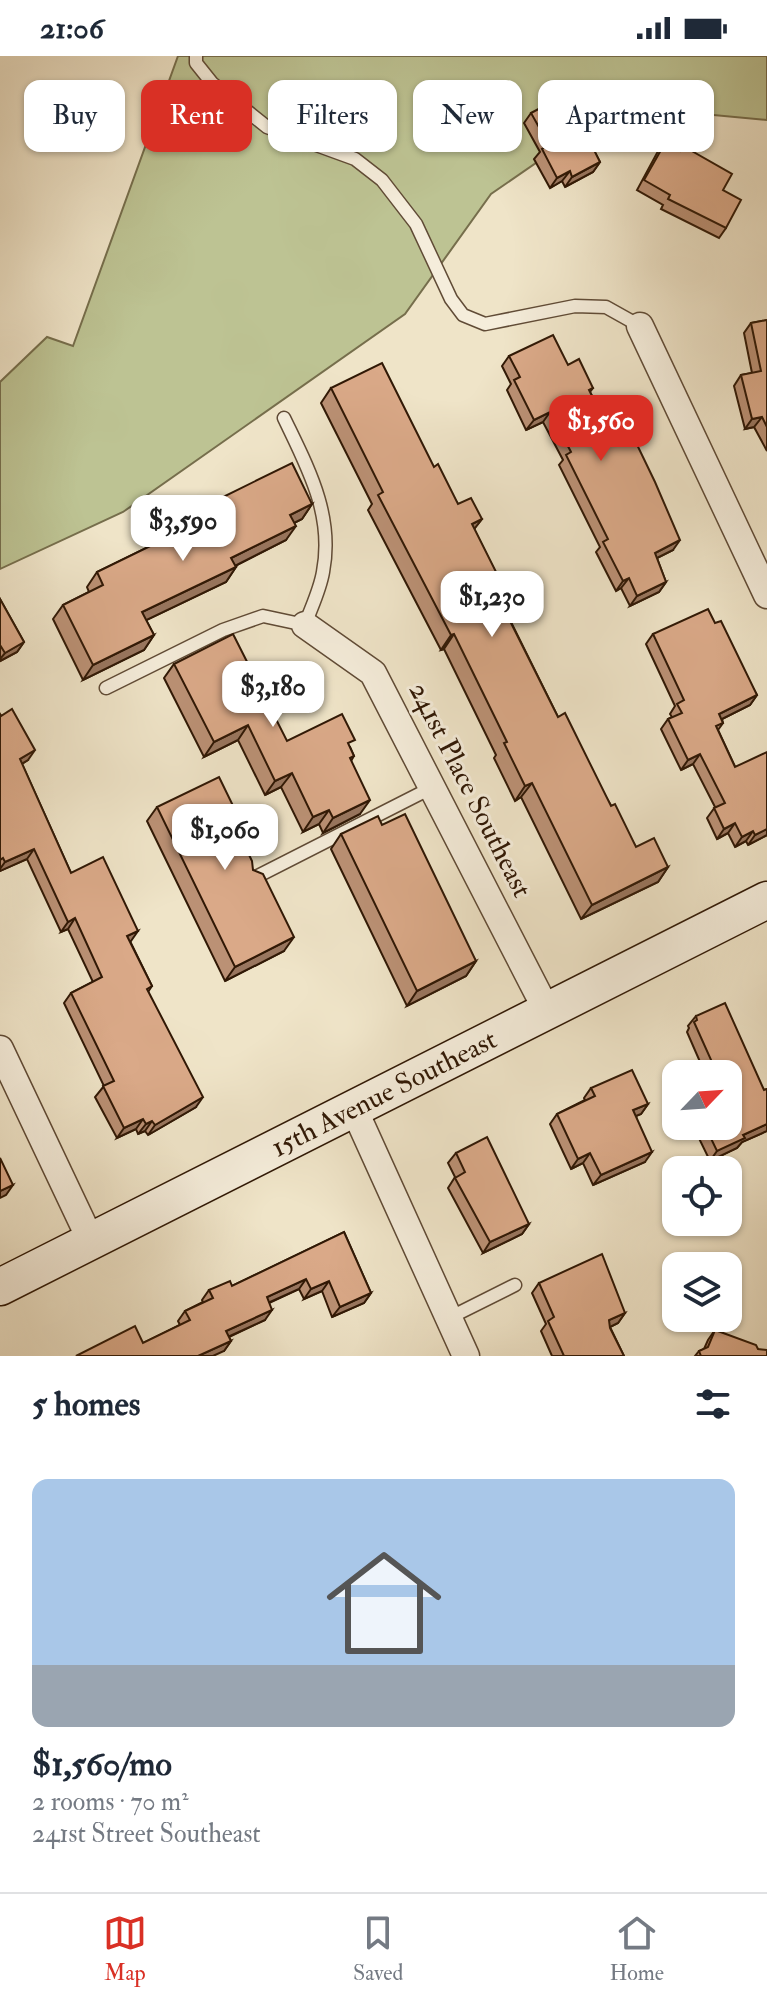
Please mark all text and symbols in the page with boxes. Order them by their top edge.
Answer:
text: 21:06 [40,10,104,47]
chip: Buy [24,80,125,152]
chip: Rent [141,80,252,152]
chip: Filters [268,80,397,152]
chip: New [413,80,522,152]
chip: Apartment [538,80,714,152]
pin: $1,560 [536,395,666,463]
text: $1,560 [567,405,635,437]
pin: $3,590 [118,495,248,563]
text: $3,590 [149,505,217,537]
pin: $1,230 [427,571,557,639]
text: $1,230 [459,581,525,613]
pin: $3,180 [208,661,338,729]
text: $3,180 [240,671,306,703]
street label: 241st Place Southeast [401,677,539,903]
pin: $1,060 [160,804,290,872]
text: $1,060 [190,814,260,846]
street label: 15th Avenue Southeast [265,1022,503,1165]
north arrow [662,1060,742,1140]
map controls [662,1060,742,1332]
button: locate [662,1156,742,1236]
button: layers [662,1252,742,1332]
icon: filters [691,1382,735,1426]
text: 5 homes [32,1383,140,1426]
icon: home [312,1531,456,1675]
text: $1,560/mo [32,1743,172,1786]
text: 2 rooms · 70 m² [32,1786,189,1818]
text: 241st Street Southeast [32,1818,261,1850]
tab: Map [103,1911,147,1987]
tab: Saved [353,1911,403,1987]
tab: Home [609,1911,664,1987]

